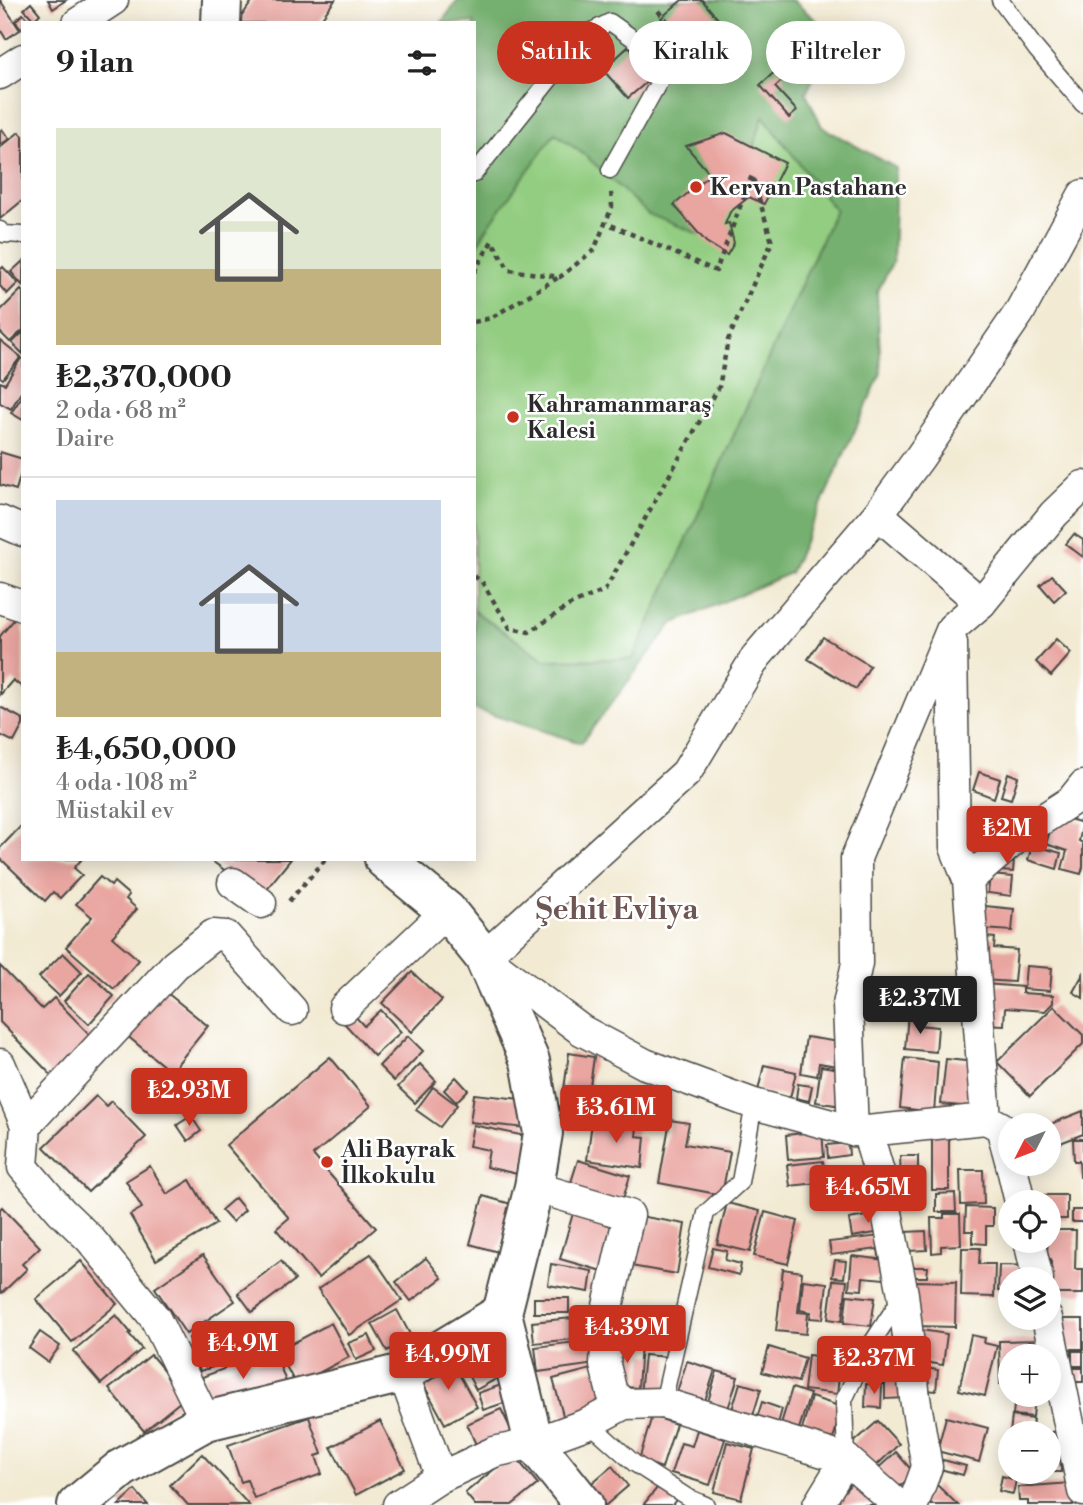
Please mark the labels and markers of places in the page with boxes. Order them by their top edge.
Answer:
place label: Kervan Pastahane [710,174,907,202]
marker: Kervan Pastahane [688,179,704,195]
place label: Kahramanmaraş Kalesi [527,391,711,445]
marker: Kahramanmaraş Kalesi [505,409,521,425]
pin: ₺2M [973,806,1041,866]
pin: ₺2.37M [863,976,977,1036]
pin: ₺2.93M [132,1068,246,1128]
pin: ₺3.61M [559,1086,673,1145]
place label: Ali Bayrak İlkokulu [340,1136,456,1190]
marker: Ali Bayrak İlkokulu [319,1154,335,1170]
pin: ₺4.65M [811,1166,925,1225]
pin: ₺4.39M [570,1306,684,1365]
pin: ₺4.9M [194,1322,292,1381]
pin: ₺4.99M [391,1332,505,1392]
pin: ₺2.37M [817,1336,931,1396]

